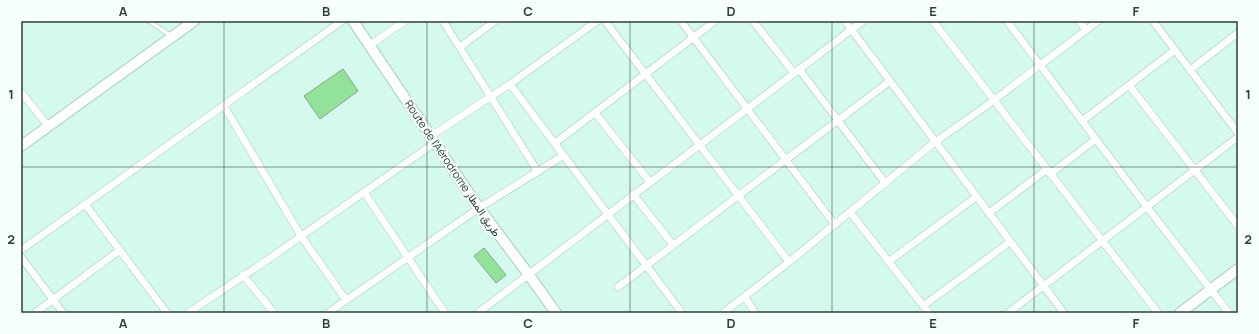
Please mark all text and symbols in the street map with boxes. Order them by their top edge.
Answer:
text: A [119,2,128,20]
text: B [322,2,330,20]
text: C [523,2,533,20]
text: D [726,2,736,20]
text: E [929,2,937,20]
text: F [1133,2,1140,20]
text: 1 [8,85,14,103]
text: 1 [1245,85,1251,103]
street label: Route de l'Aérodrome طريق المطار [402,97,504,239]
text: 2 [7,230,15,248]
text: 2 [1244,230,1252,248]
text: A [119,314,128,332]
text: B [322,314,330,332]
text: C [523,314,533,332]
text: D [726,314,736,332]
text: E [929,314,937,332]
text: F [1133,314,1140,332]

